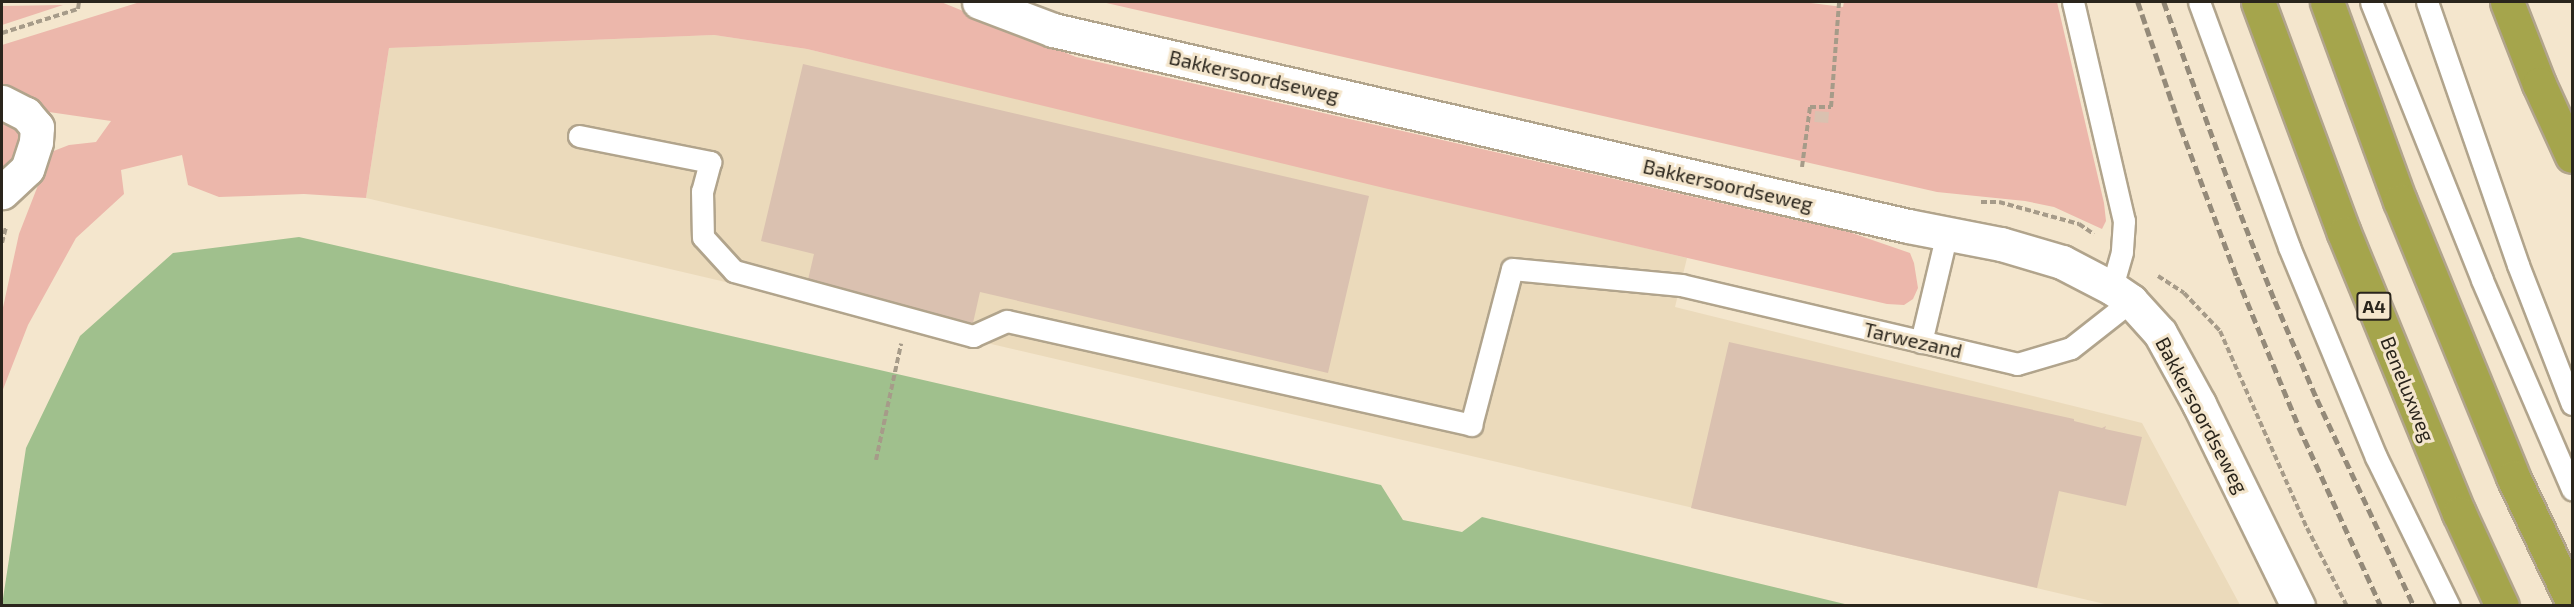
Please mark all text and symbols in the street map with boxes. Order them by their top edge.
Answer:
street label: Bakkersoordseweg [1167,45,1341,107]
street label: Bakkersoordseweg [1641,154,1815,216]
road number: A4 [2356,291,2392,321]
street label: Tarwezand [1862,317,1964,363]
street label: Bakkersoordseweg [2151,333,2253,497]
street label: Beneluxweg [2376,333,2440,445]

